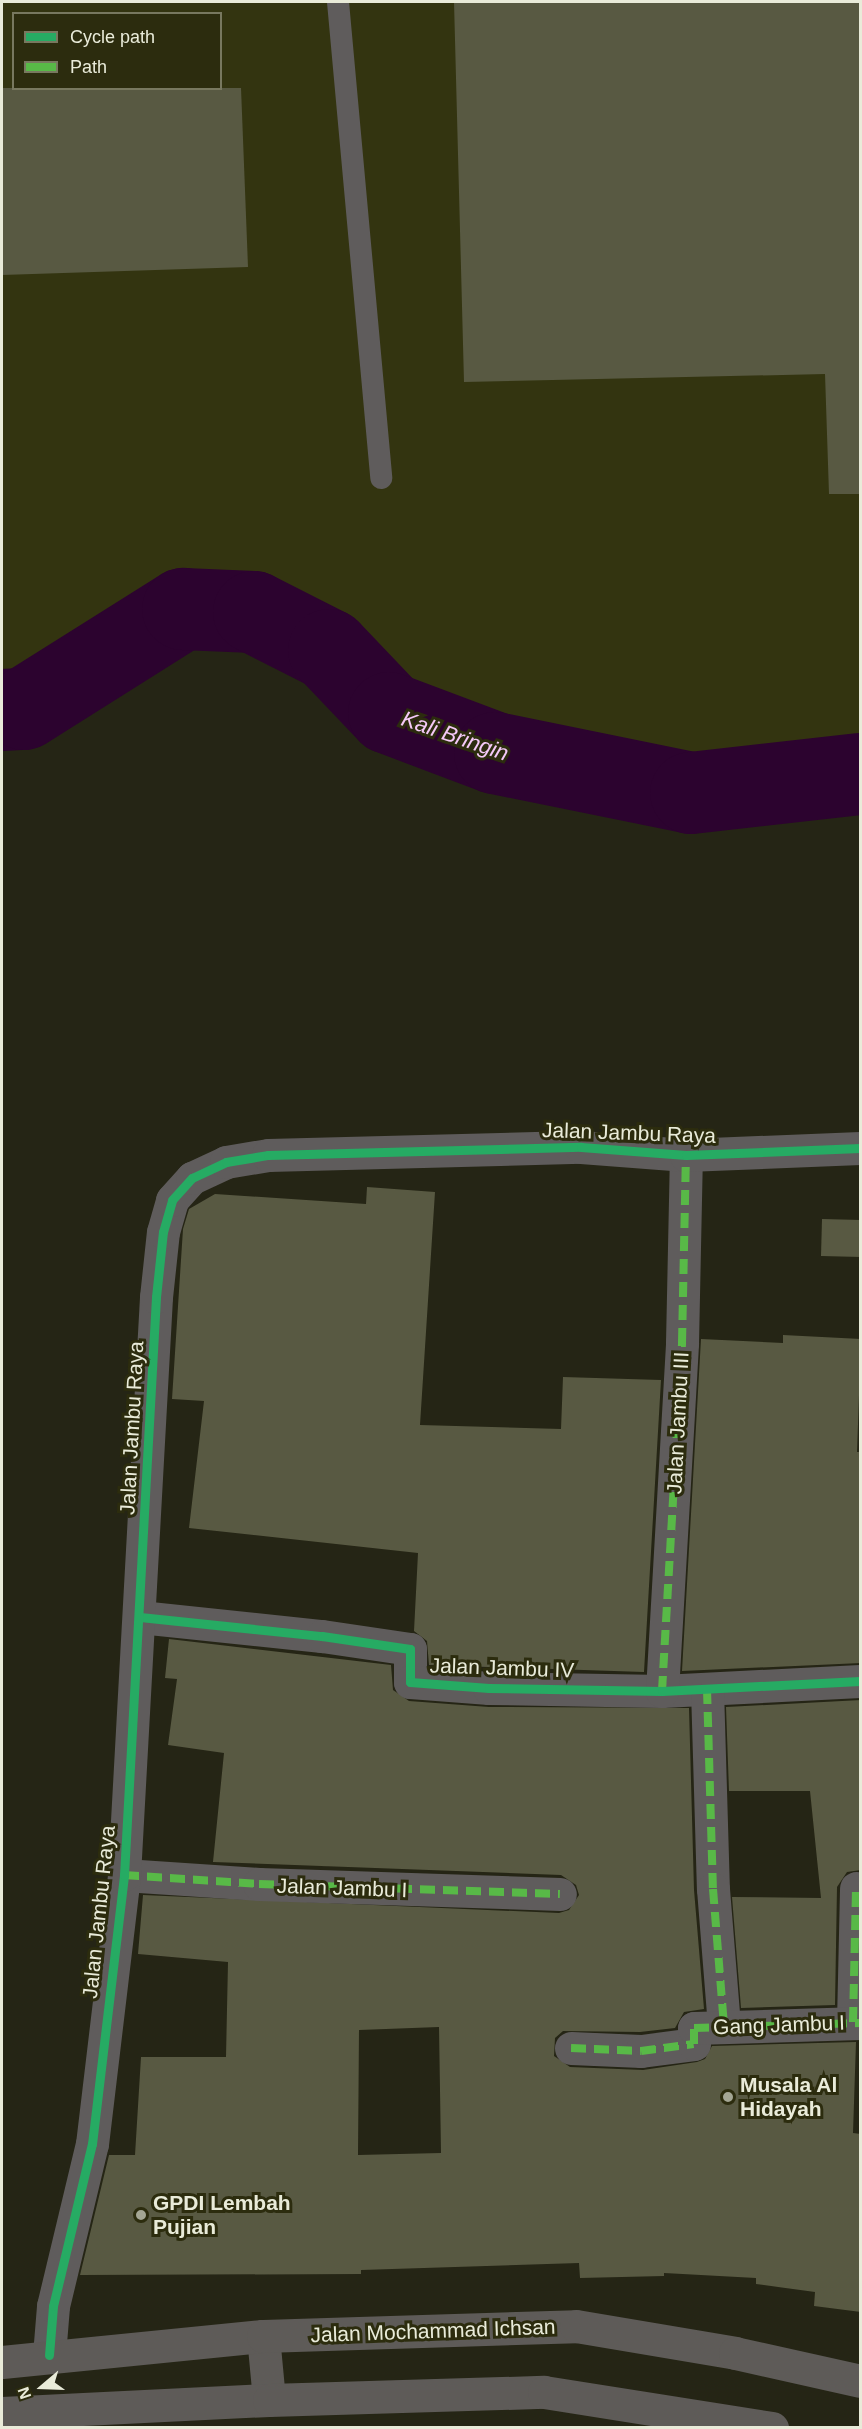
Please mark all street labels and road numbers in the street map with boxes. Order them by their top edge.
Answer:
street label: Jalan Jambu Raya [542,1117,716,1149]
street label: Jalan Jambu Raya [115,1340,149,1516]
street label: Jalan Jambu III [662,1351,694,1495]
street label: Jalan Jambu IV [429,1653,575,1683]
street label: Jalan Jambu Raya [77,1824,121,2000]
street label: Jalan Jambu I [276,1873,408,1903]
street label: Gang Jambu I [713,2010,845,2040]
street label: Jalan Mochammad Ichsan [310,2314,556,2348]

